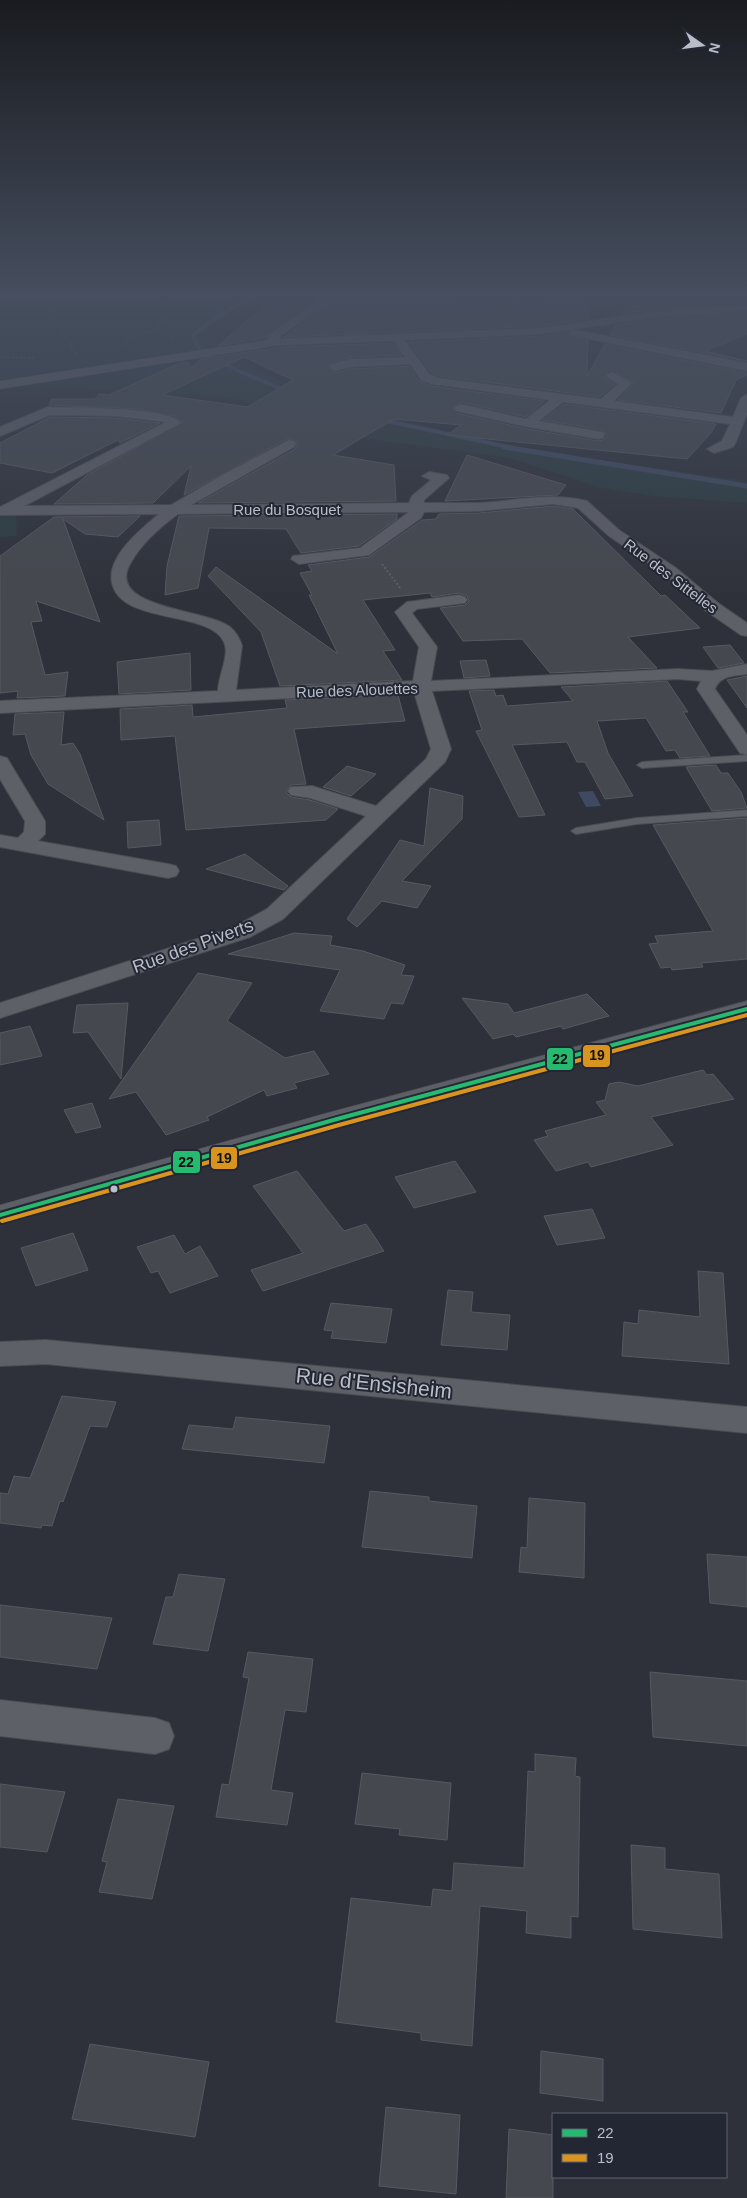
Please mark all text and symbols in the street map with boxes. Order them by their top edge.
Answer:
north arrow [677,20,727,70]
text: N [706,41,724,55]
street label: Rue du Bosquet [233,501,342,518]
street label: Rue des Sittelles [621,535,721,617]
street label: Rue des Alouettes [296,679,418,701]
street label: Rue des Piverts [130,915,256,977]
line badge: 19 [582,1044,611,1068]
line badge: 22 [546,1047,574,1071]
text: 19 [589,1047,605,1063]
text: 22 [552,1051,568,1067]
line badge: 19 [210,1146,238,1170]
line badge: 22 [172,1150,201,1174]
text: 19 [216,1150,232,1166]
text: 22 [178,1154,194,1170]
unlabelled marker [109,1184,119,1194]
street label: Rue d'Ensisheim [295,1363,453,1403]
legend [552,2113,727,2178]
text: 22 [597,2124,614,2141]
text: 19 [597,2149,614,2166]

